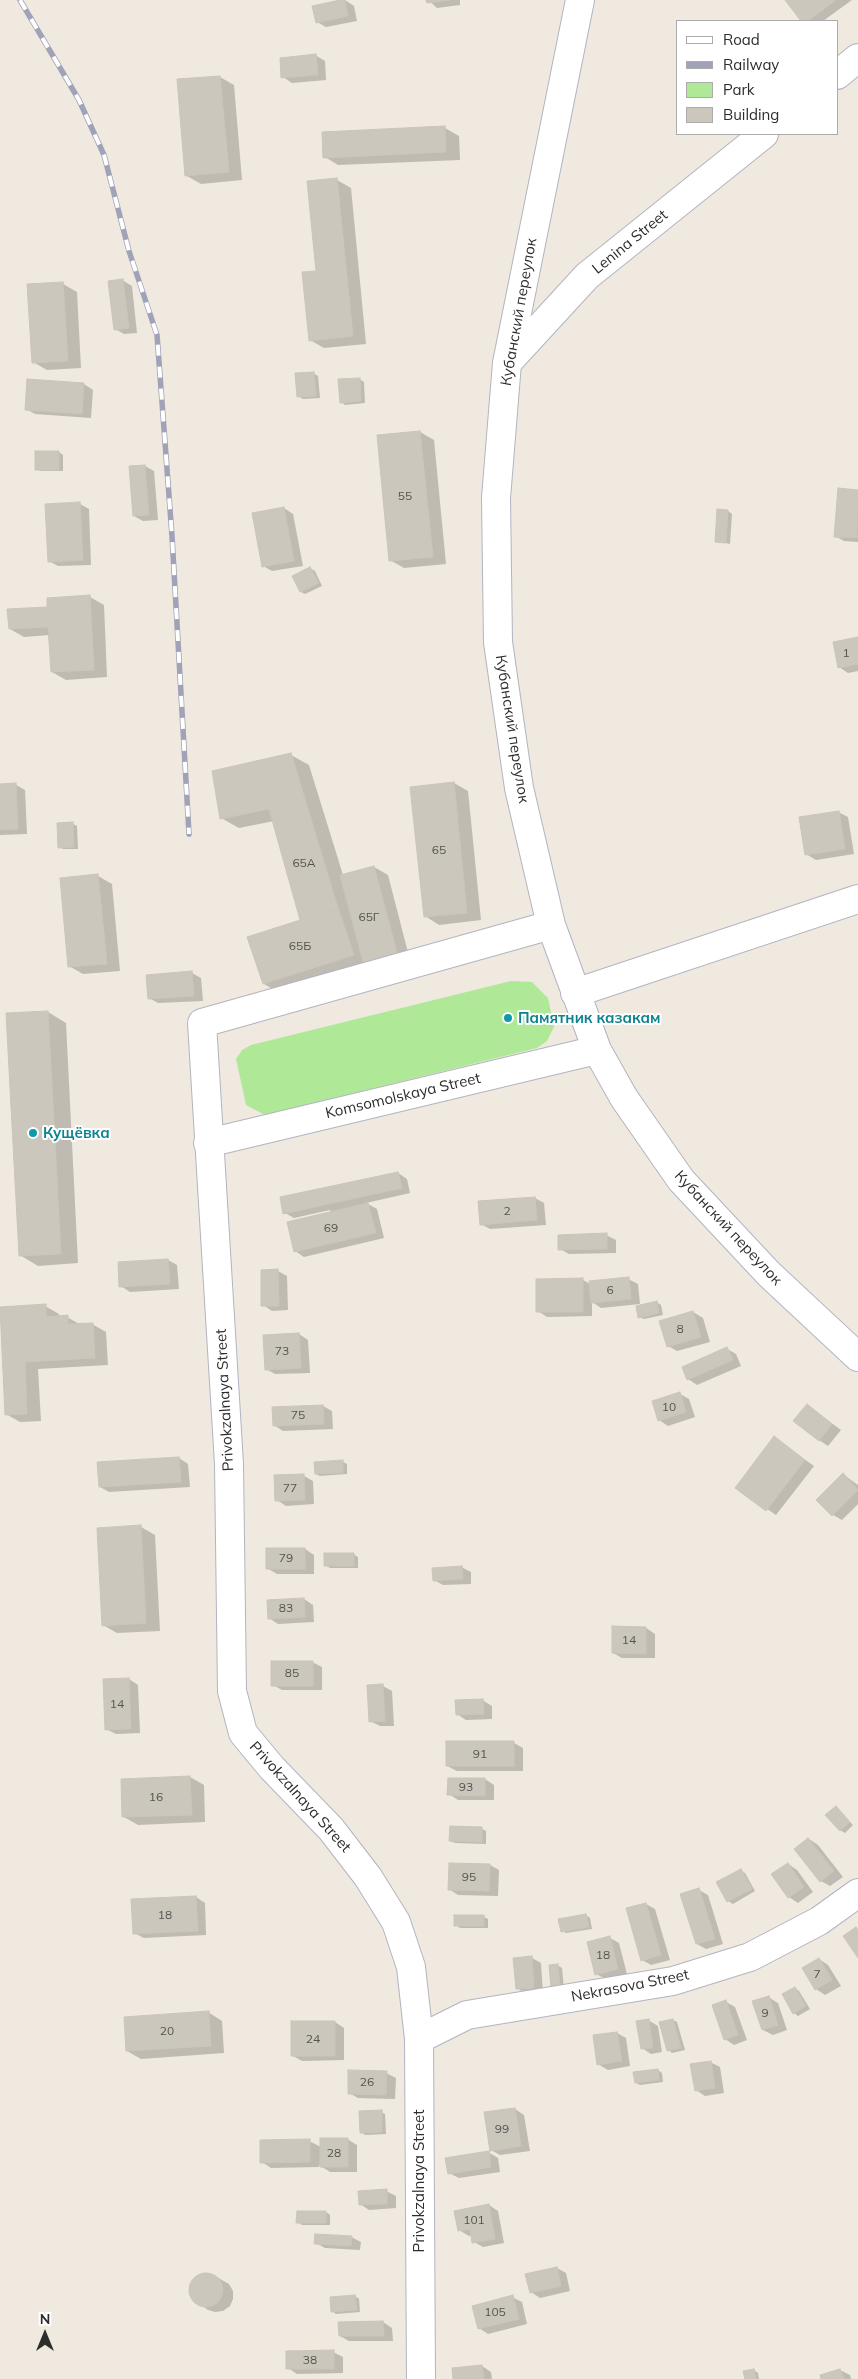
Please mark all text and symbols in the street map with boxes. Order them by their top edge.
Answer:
legend [676,20,838,135]
text: Road [723,30,760,49]
text: Railway [723,55,779,74]
text: Park [723,80,755,99]
text: Building [723,105,779,124]
street label: Lenina Street [589,206,671,278]
street label: Кубанский переулок [497,237,541,387]
house number: 55 [398,489,412,503]
house number: 1 [842,646,850,660]
street label: Кубанский переулок [491,654,533,804]
house number: 65 [432,843,446,857]
house number: 65А [292,856,316,870]
house number: 65Г [358,910,380,924]
house number: 65Б [289,939,311,953]
place label: Памятник казакам [518,1009,661,1027]
marker: Памятник казакам [502,1012,514,1024]
street label: Komsomolskaya Street [324,1069,482,1123]
place label: Кущёвка [43,1124,110,1142]
marker: Кущёвка [27,1127,39,1139]
street label: Кубанский переулок [670,1167,786,1289]
house number: 2 [503,1204,511,1218]
house number: 69 [324,1221,338,1235]
house number: 6 [606,1283,614,1297]
house number: 8 [676,1322,684,1336]
street label: Privokzalnaya Street [212,1328,238,1472]
house number: 73 [275,1344,289,1358]
house number: 10 [662,1400,676,1414]
house number: 75 [291,1408,305,1422]
house number: 77 [283,1481,297,1495]
house number: 79 [279,1551,293,1565]
house number: 83 [279,1601,293,1615]
house number: 14 [622,1633,636,1647]
house number: 85 [285,1666,299,1680]
house number: 14 [110,1697,124,1711]
street label: Privokzalnaya Street [246,1738,354,1856]
house number: 91 [473,1747,487,1761]
house number: 93 [459,1780,473,1794]
house number: 16 [149,1790,163,1804]
house number: 95 [462,1870,476,1884]
house number: 18 [158,1908,172,1922]
house number: 18 [596,1948,610,1962]
street label: Nekrasova Street [570,1966,690,2006]
house number: 7 [813,1967,821,1981]
house number: 9 [761,2006,769,2020]
house number: 20 [160,2024,174,2038]
house number: 24 [306,2032,320,2046]
house number: 26 [360,2075,374,2089]
street label: Privokzalnaya Street [410,2110,428,2252]
house number: 99 [495,2122,509,2136]
house number: 28 [327,2146,341,2160]
house number: 101 [463,2213,485,2227]
house number: 105 [484,2305,506,2319]
north arrow [20,2309,70,2359]
text: N [40,2310,50,2328]
house number: 38 [303,2353,317,2367]

